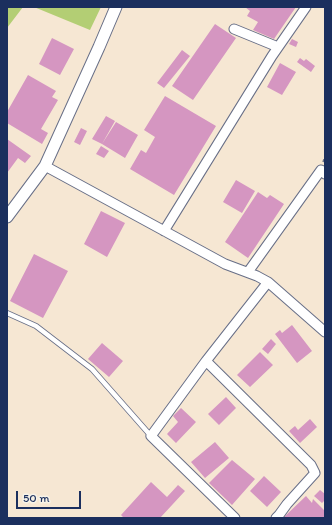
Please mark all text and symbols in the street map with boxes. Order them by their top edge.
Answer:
scale bar [18,483,83,509]
text: 50 m [23,491,49,505]

